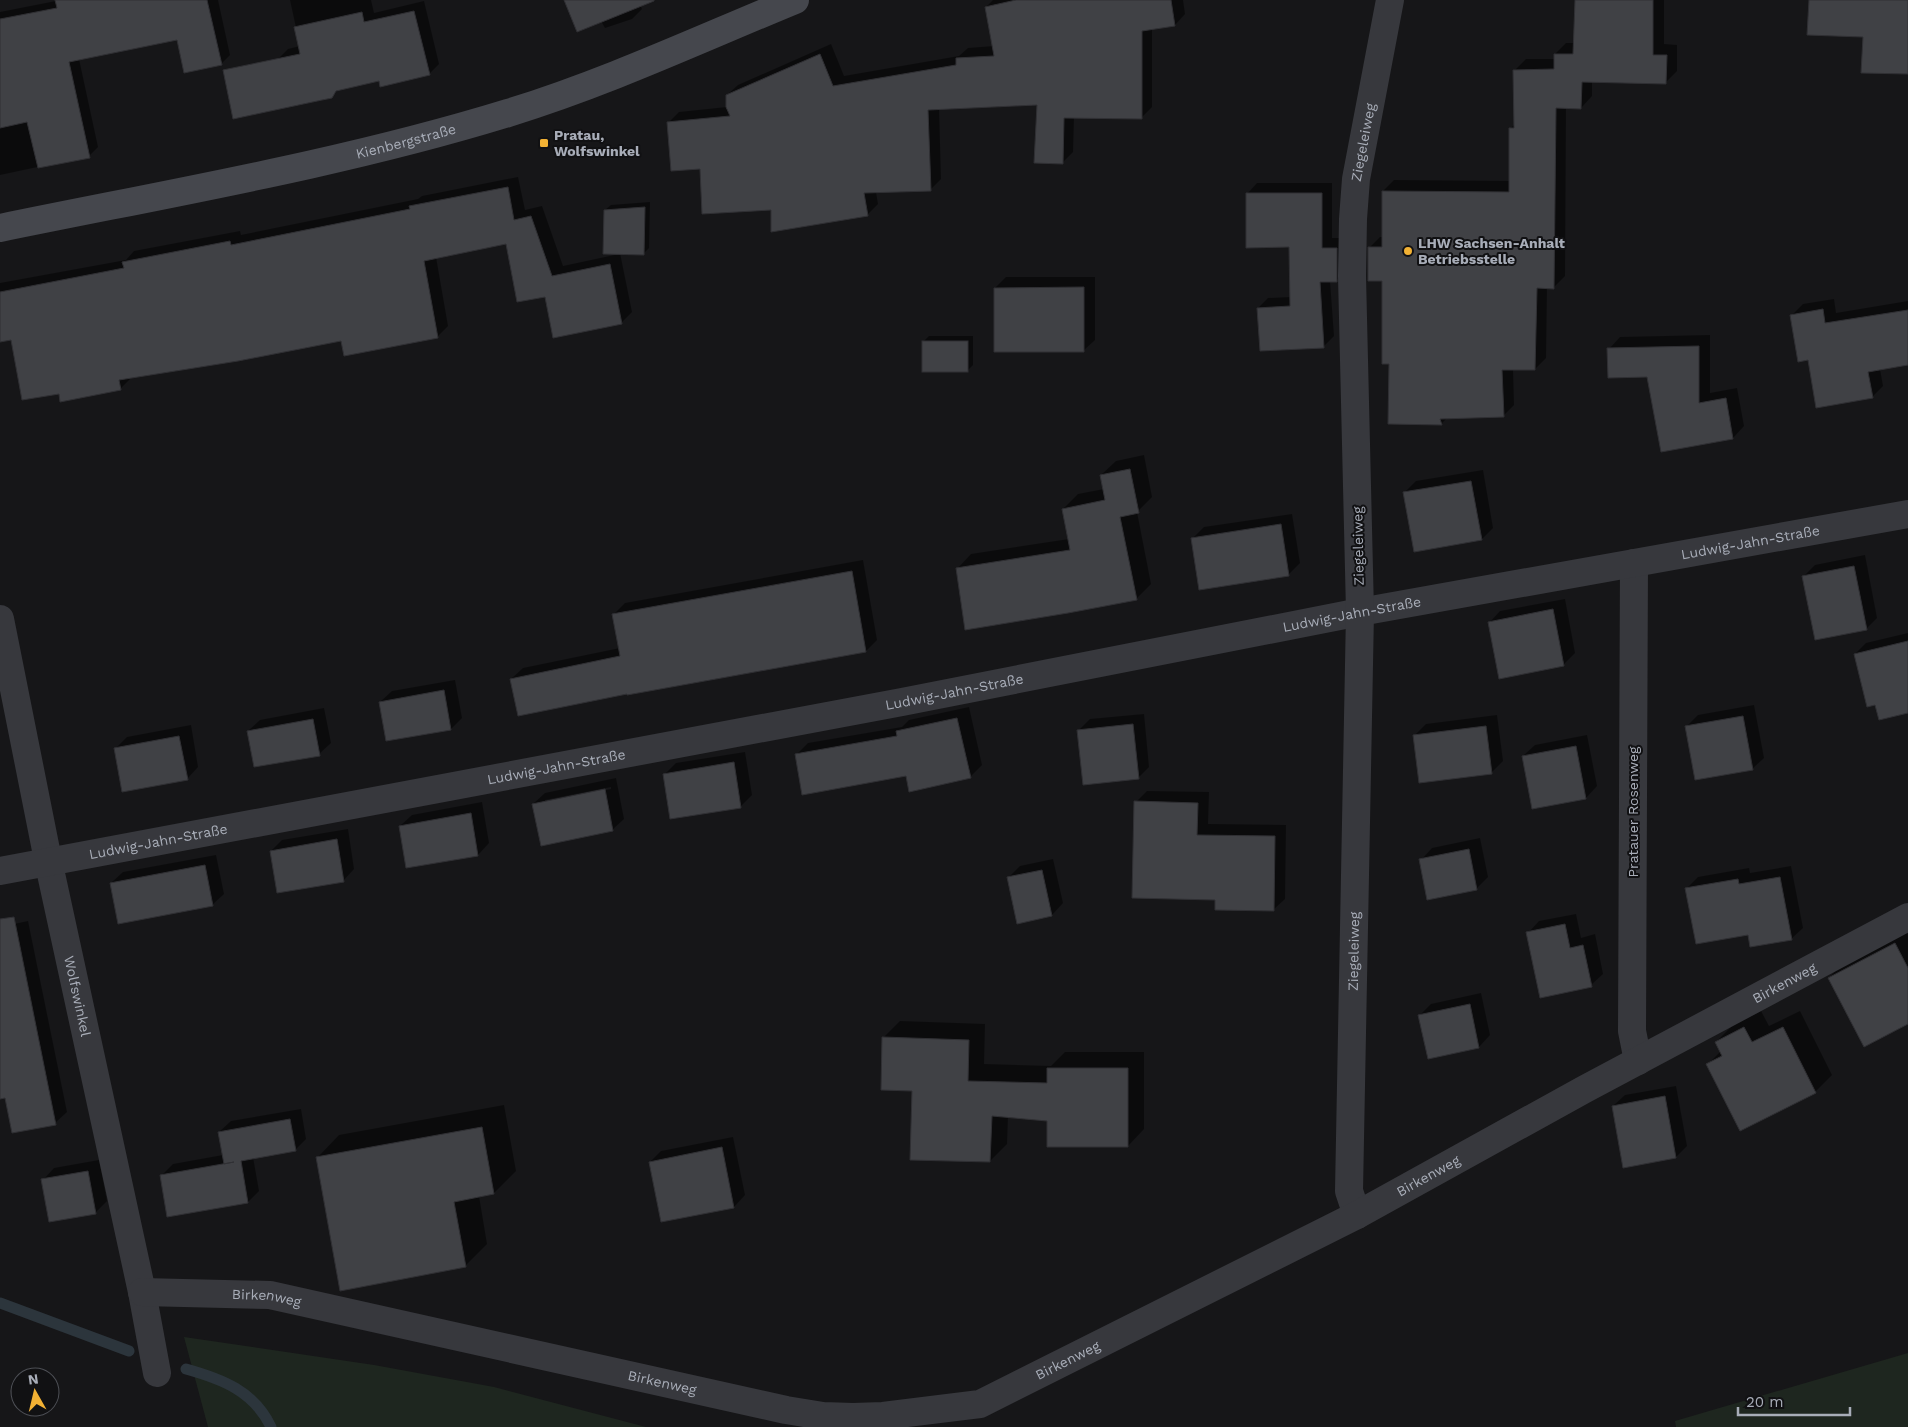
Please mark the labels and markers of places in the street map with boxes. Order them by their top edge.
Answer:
place label: Pratau, Wolfswinkel [554,127,640,159]
marker: Pratau, Wolfswinkel [538,137,550,149]
place label: LHW Sachsen-Anhalt Betriebsstelle [1418,235,1565,267]
marker: LHW Sachsen-Anhalt Betriebsstelle [1402,245,1414,257]

